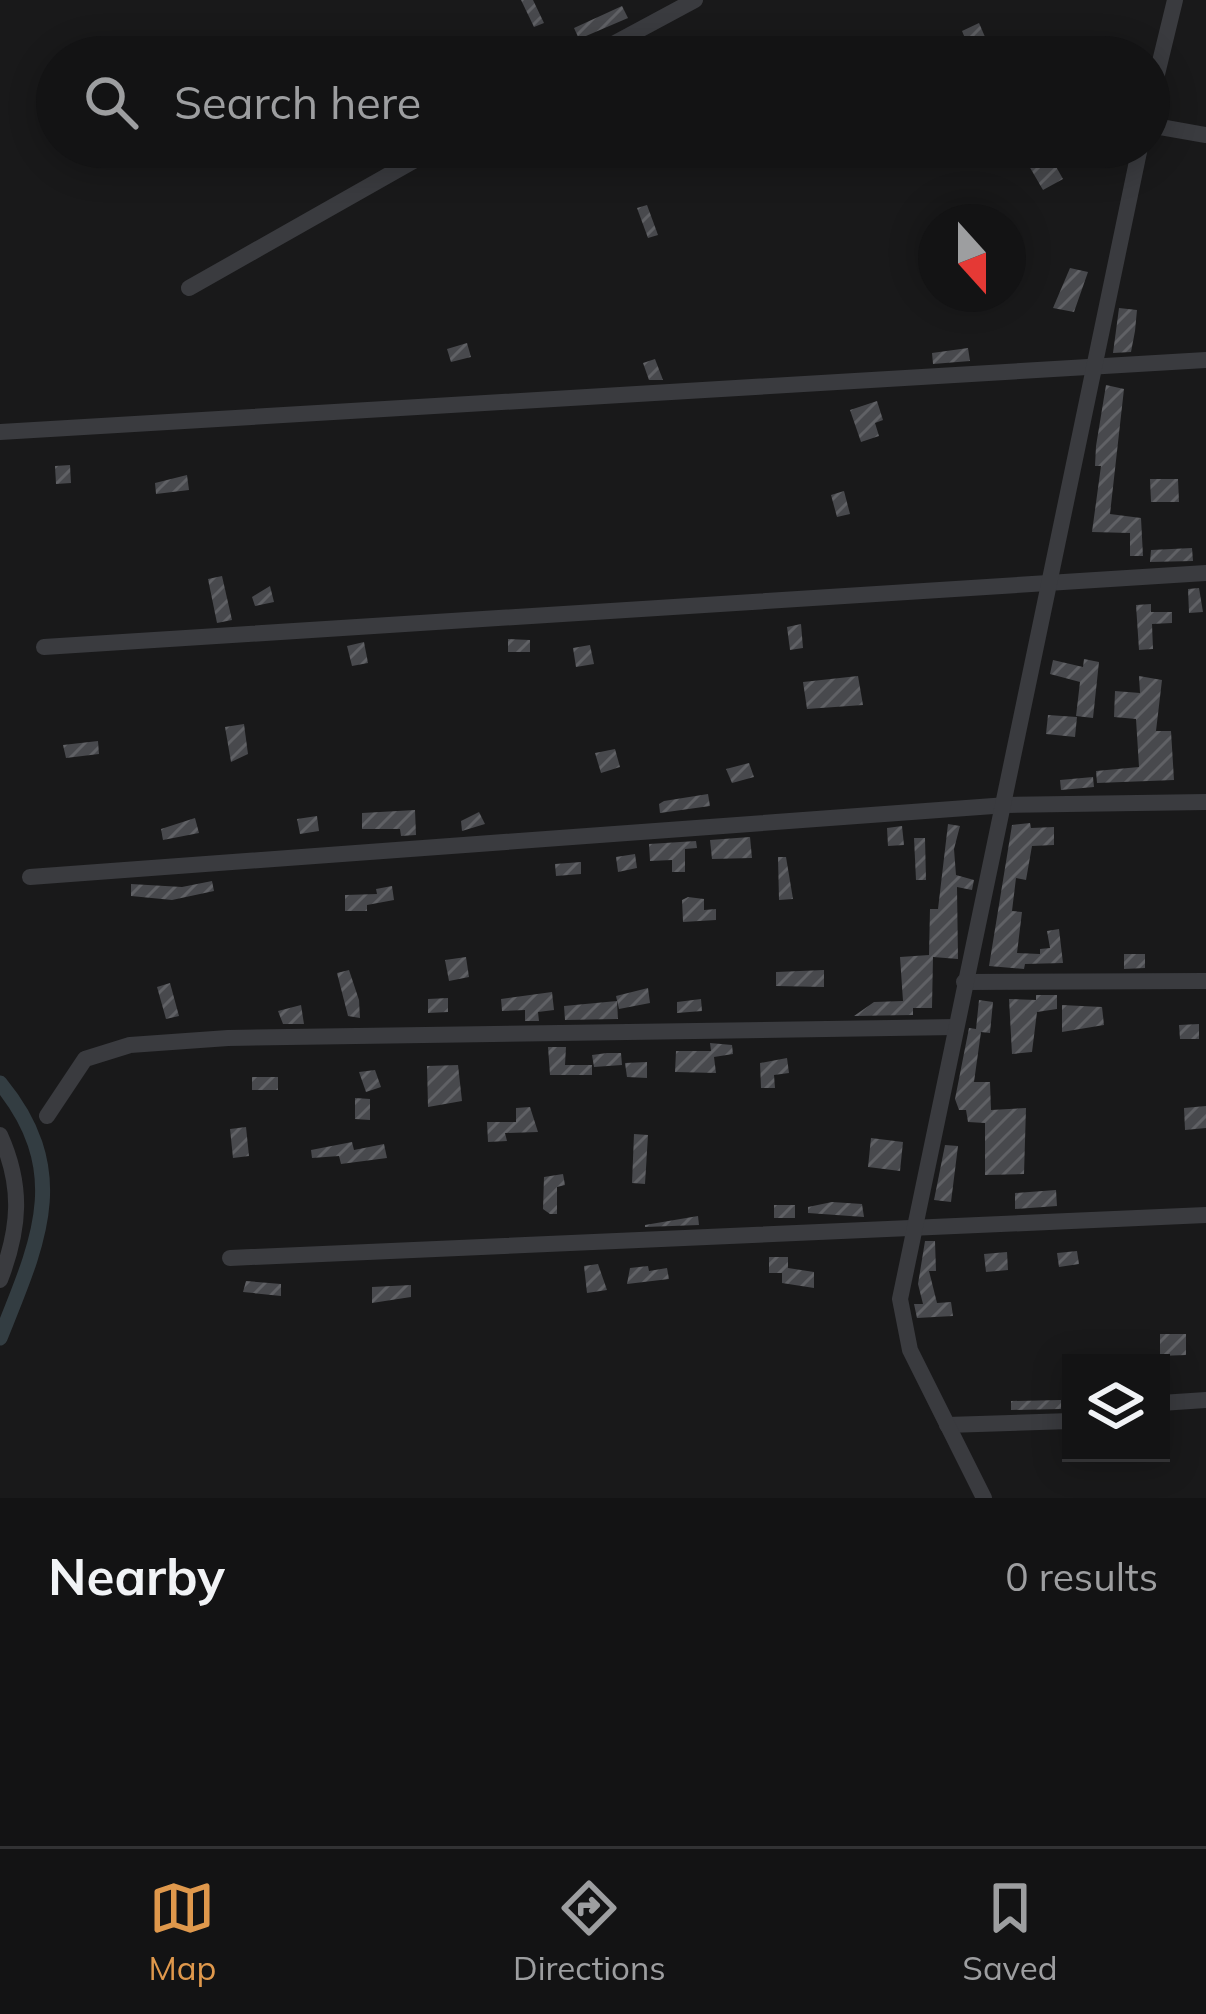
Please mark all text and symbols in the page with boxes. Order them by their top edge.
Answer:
search box [36,36,1170,168]
icon: search [78,69,144,135]
text: Search here [174,74,421,130]
north arrow [918,204,1026,312]
map controls [1062,1354,1170,1462]
button: layers [1062,1354,1170,1462]
text: Nearby [48,1544,225,1608]
text: 0 results [1005,1552,1158,1601]
tab: Map [148,1875,216,1988]
tab: Directions [513,1875,666,1988]
tab: Saved [962,1875,1058,1988]

